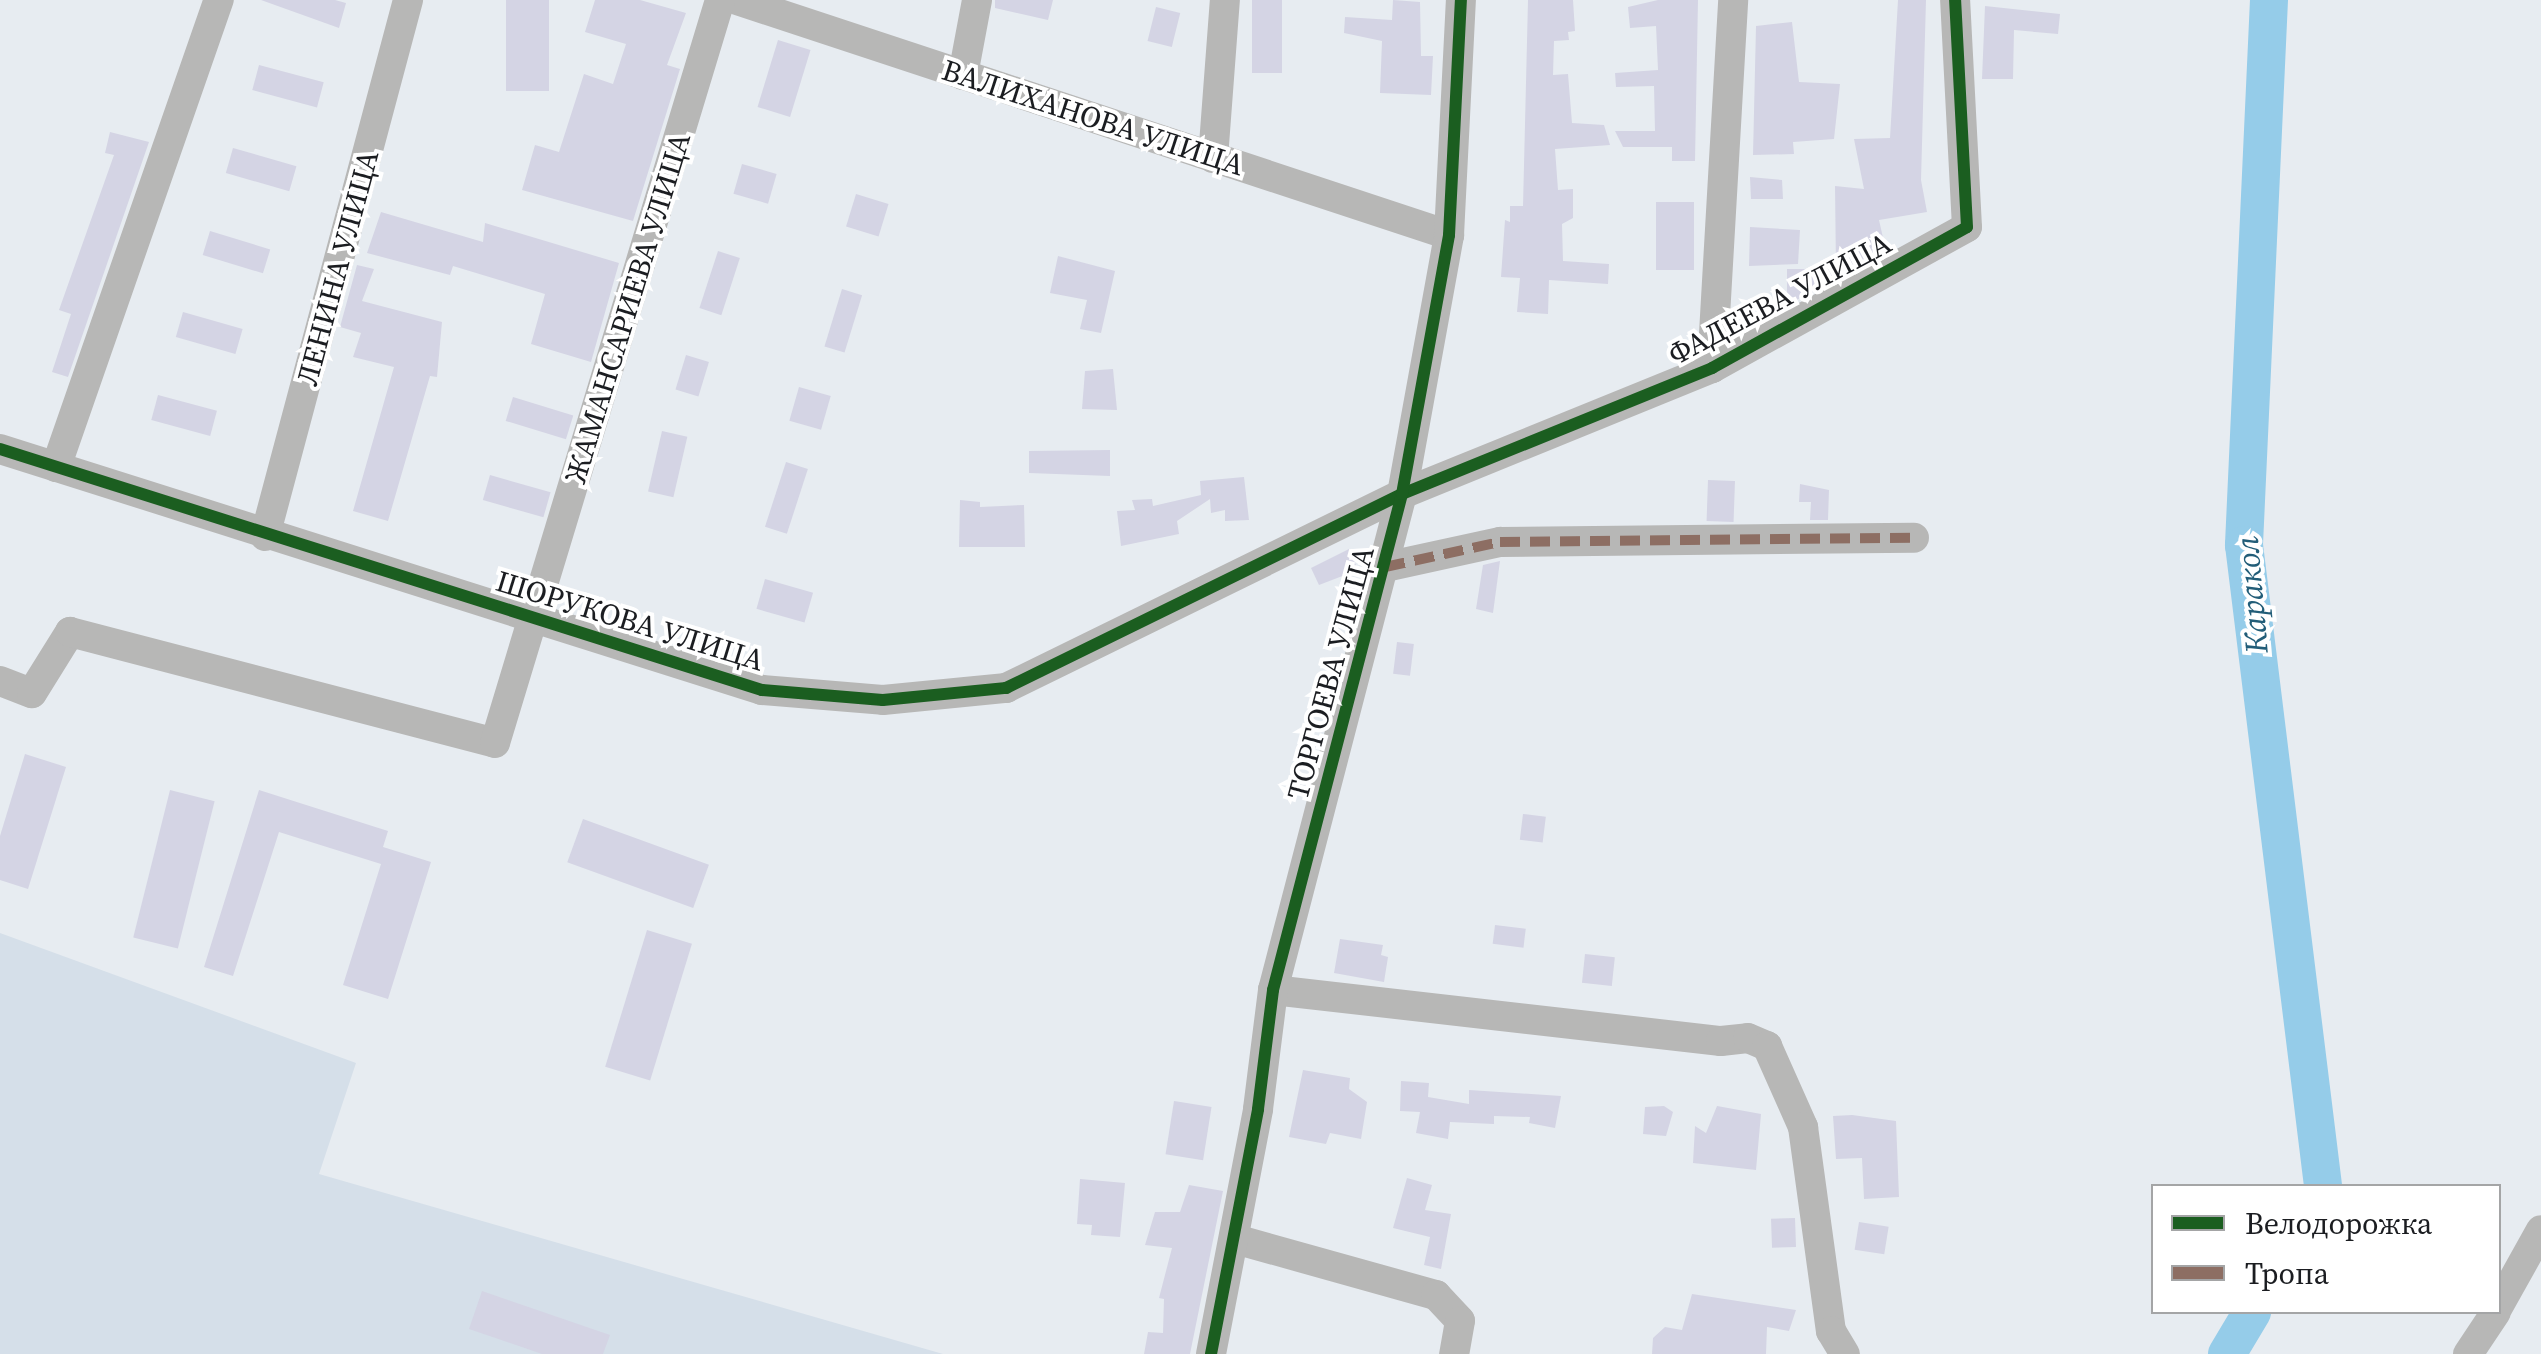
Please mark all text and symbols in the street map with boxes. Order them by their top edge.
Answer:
street label: ВАЛИХАНОВА УЛИЦА [938,52,1248,184]
street label: ЖАМАНСАРИЕВА УЛИЦА [557,128,699,488]
street label: ЛЕНИНА УЛИЦА [289,146,387,390]
street label: ФАДЕЕВА УЛИЦА [1662,225,1898,373]
water label: Каракол [2228,535,2276,655]
street label: ТОРГОЕВА УЛИЦА [1280,542,1382,804]
street label: ШОРУКОВА УЛИЦА [492,563,768,679]
legend [2151,1184,2501,1314]
text: Велодорожка [2245,1203,2432,1244]
text: Тропа [2245,1253,2329,1294]

